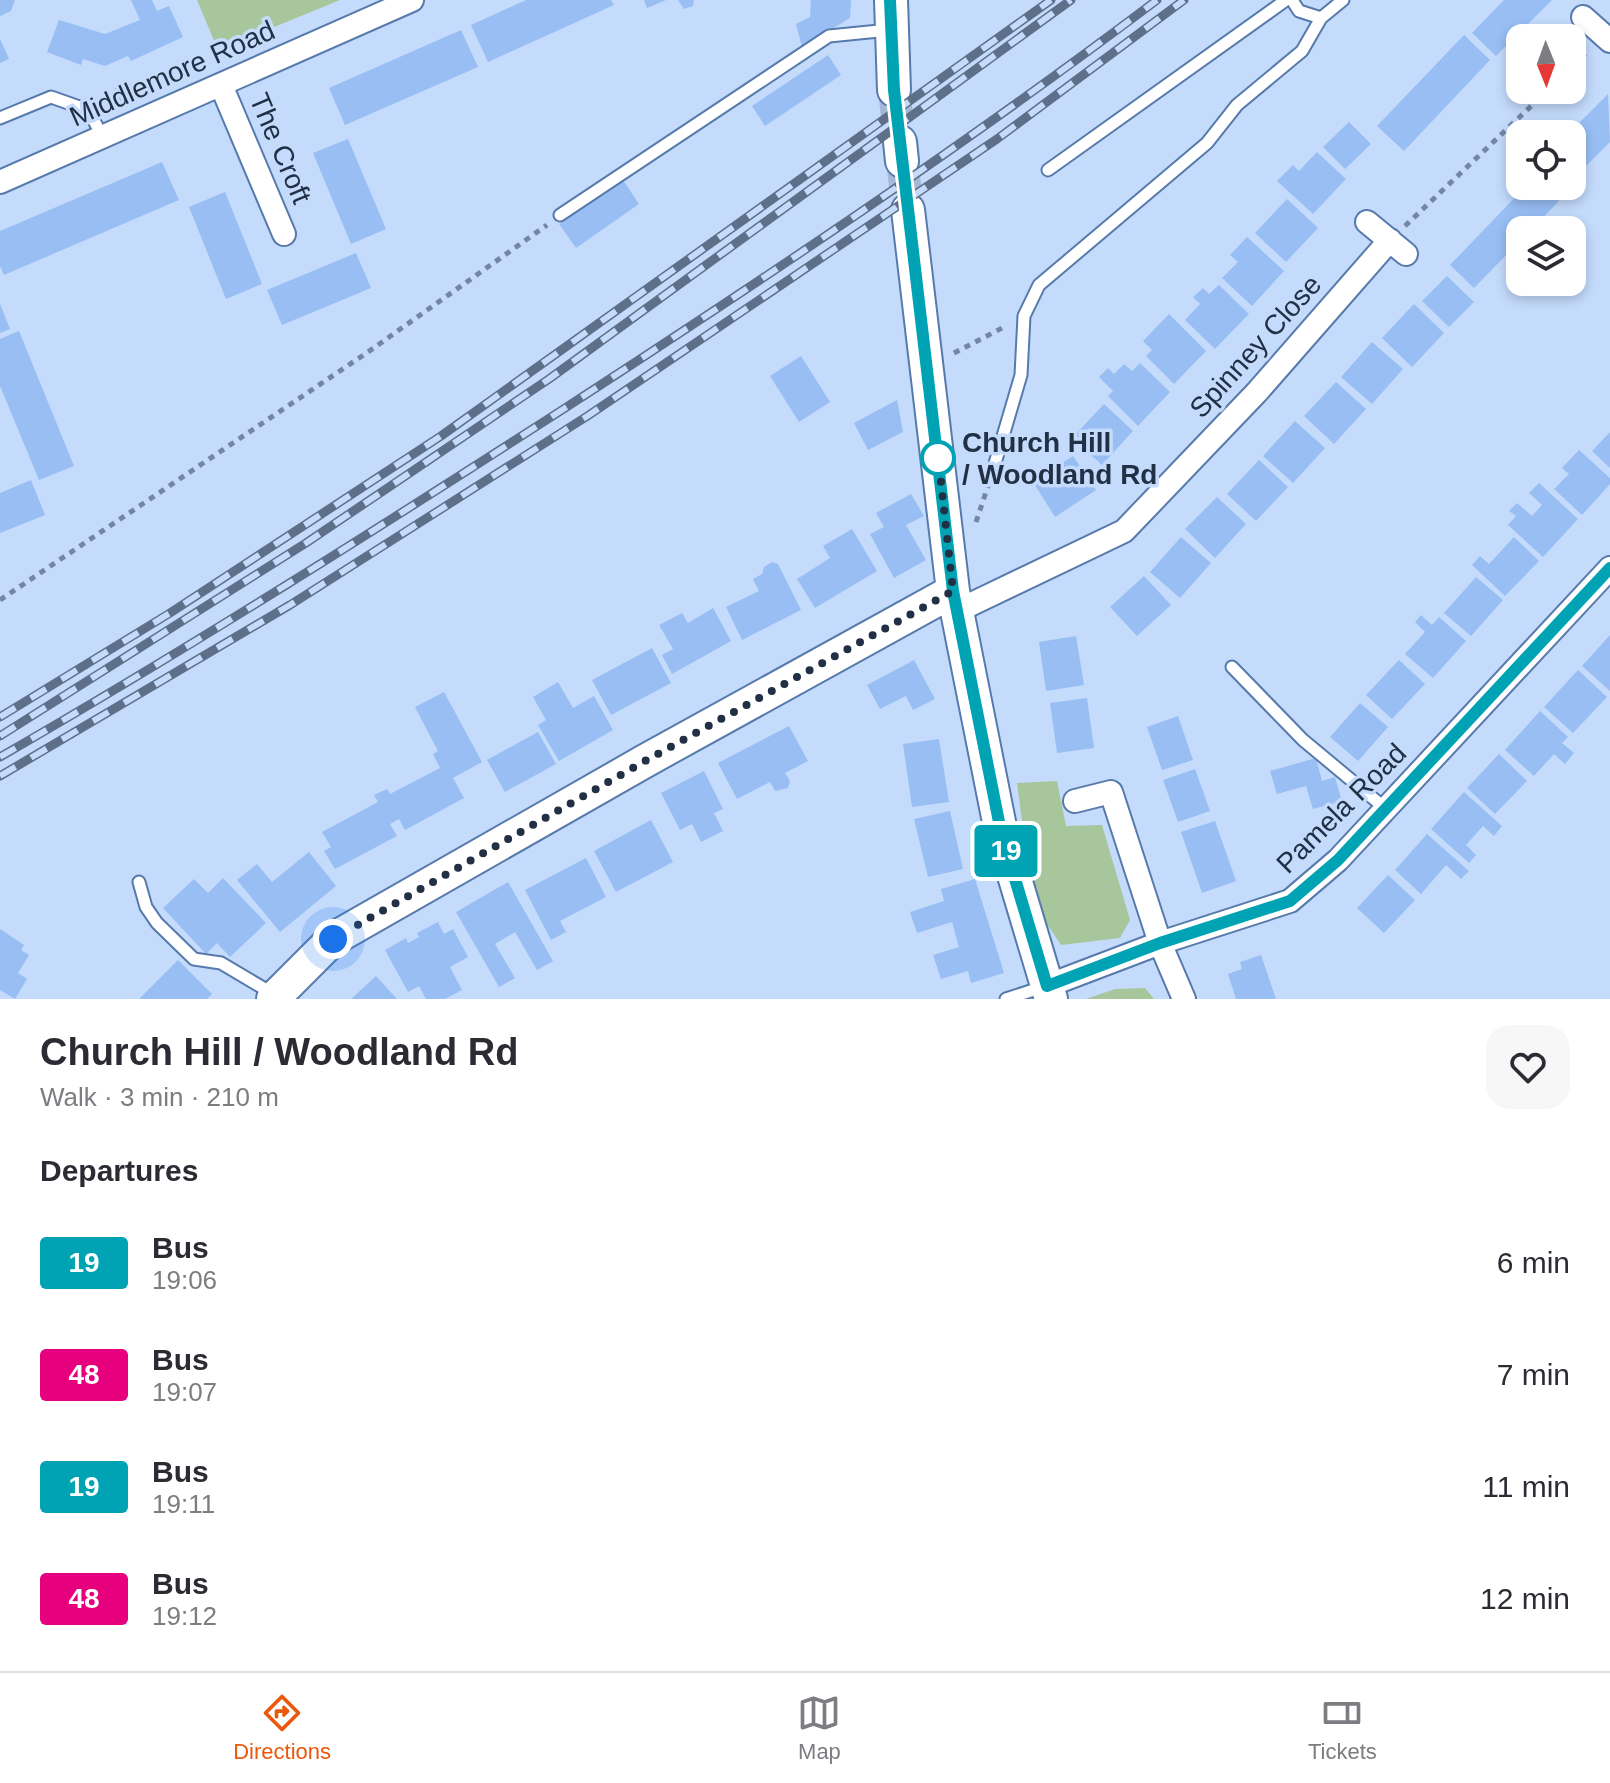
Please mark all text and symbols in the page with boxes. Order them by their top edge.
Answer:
street label: Middlemore Road [65,14,279,133]
north arrow [1506,24,1586,104]
map controls [1506,24,1586,296]
street label: The Croft [243,88,318,208]
button: locate [1506,120,1586,200]
button: layers [1506,216,1586,296]
street label: Spinney Close [1183,269,1327,424]
place label: Church Hill / Woodland Rd [962,427,1157,490]
marker: Church Hill / Woodland Rd [921,441,955,475]
street label: Pamela Road [1270,737,1412,879]
line badge: 19 [970,825,1042,877]
text: 19 [990,835,1022,866]
your location [313,919,353,959]
button: heart [1486,1025,1570,1109]
text: Church Hill / Woodland Rd [40,1031,519,1073]
text: Walk · 3 min · 210 m [40,1082,279,1112]
text: Departures [40,1154,198,1187]
text: Bus [152,1231,209,1264]
text: 6 min [1497,1246,1570,1279]
text: 19 [68,1247,100,1278]
text: 19:06 [152,1265,217,1295]
text: Bus [152,1343,209,1376]
text: 7 min [1497,1358,1570,1391]
text: 48 [68,1359,100,1390]
text: 19:07 [152,1377,217,1407]
text: Bus [152,1455,209,1488]
text: 11 min [1482,1470,1570,1503]
text: 19 [68,1471,100,1502]
text: 19:11 [152,1489,215,1519]
text: Bus [152,1567,209,1600]
text: 12 min [1480,1582,1570,1615]
text: 48 [68,1583,100,1614]
text: 19:12 [152,1601,217,1631]
tab: Directions [233,1691,331,1765]
tab: Map [797,1691,841,1765]
tab: Tickets [1308,1691,1377,1765]

